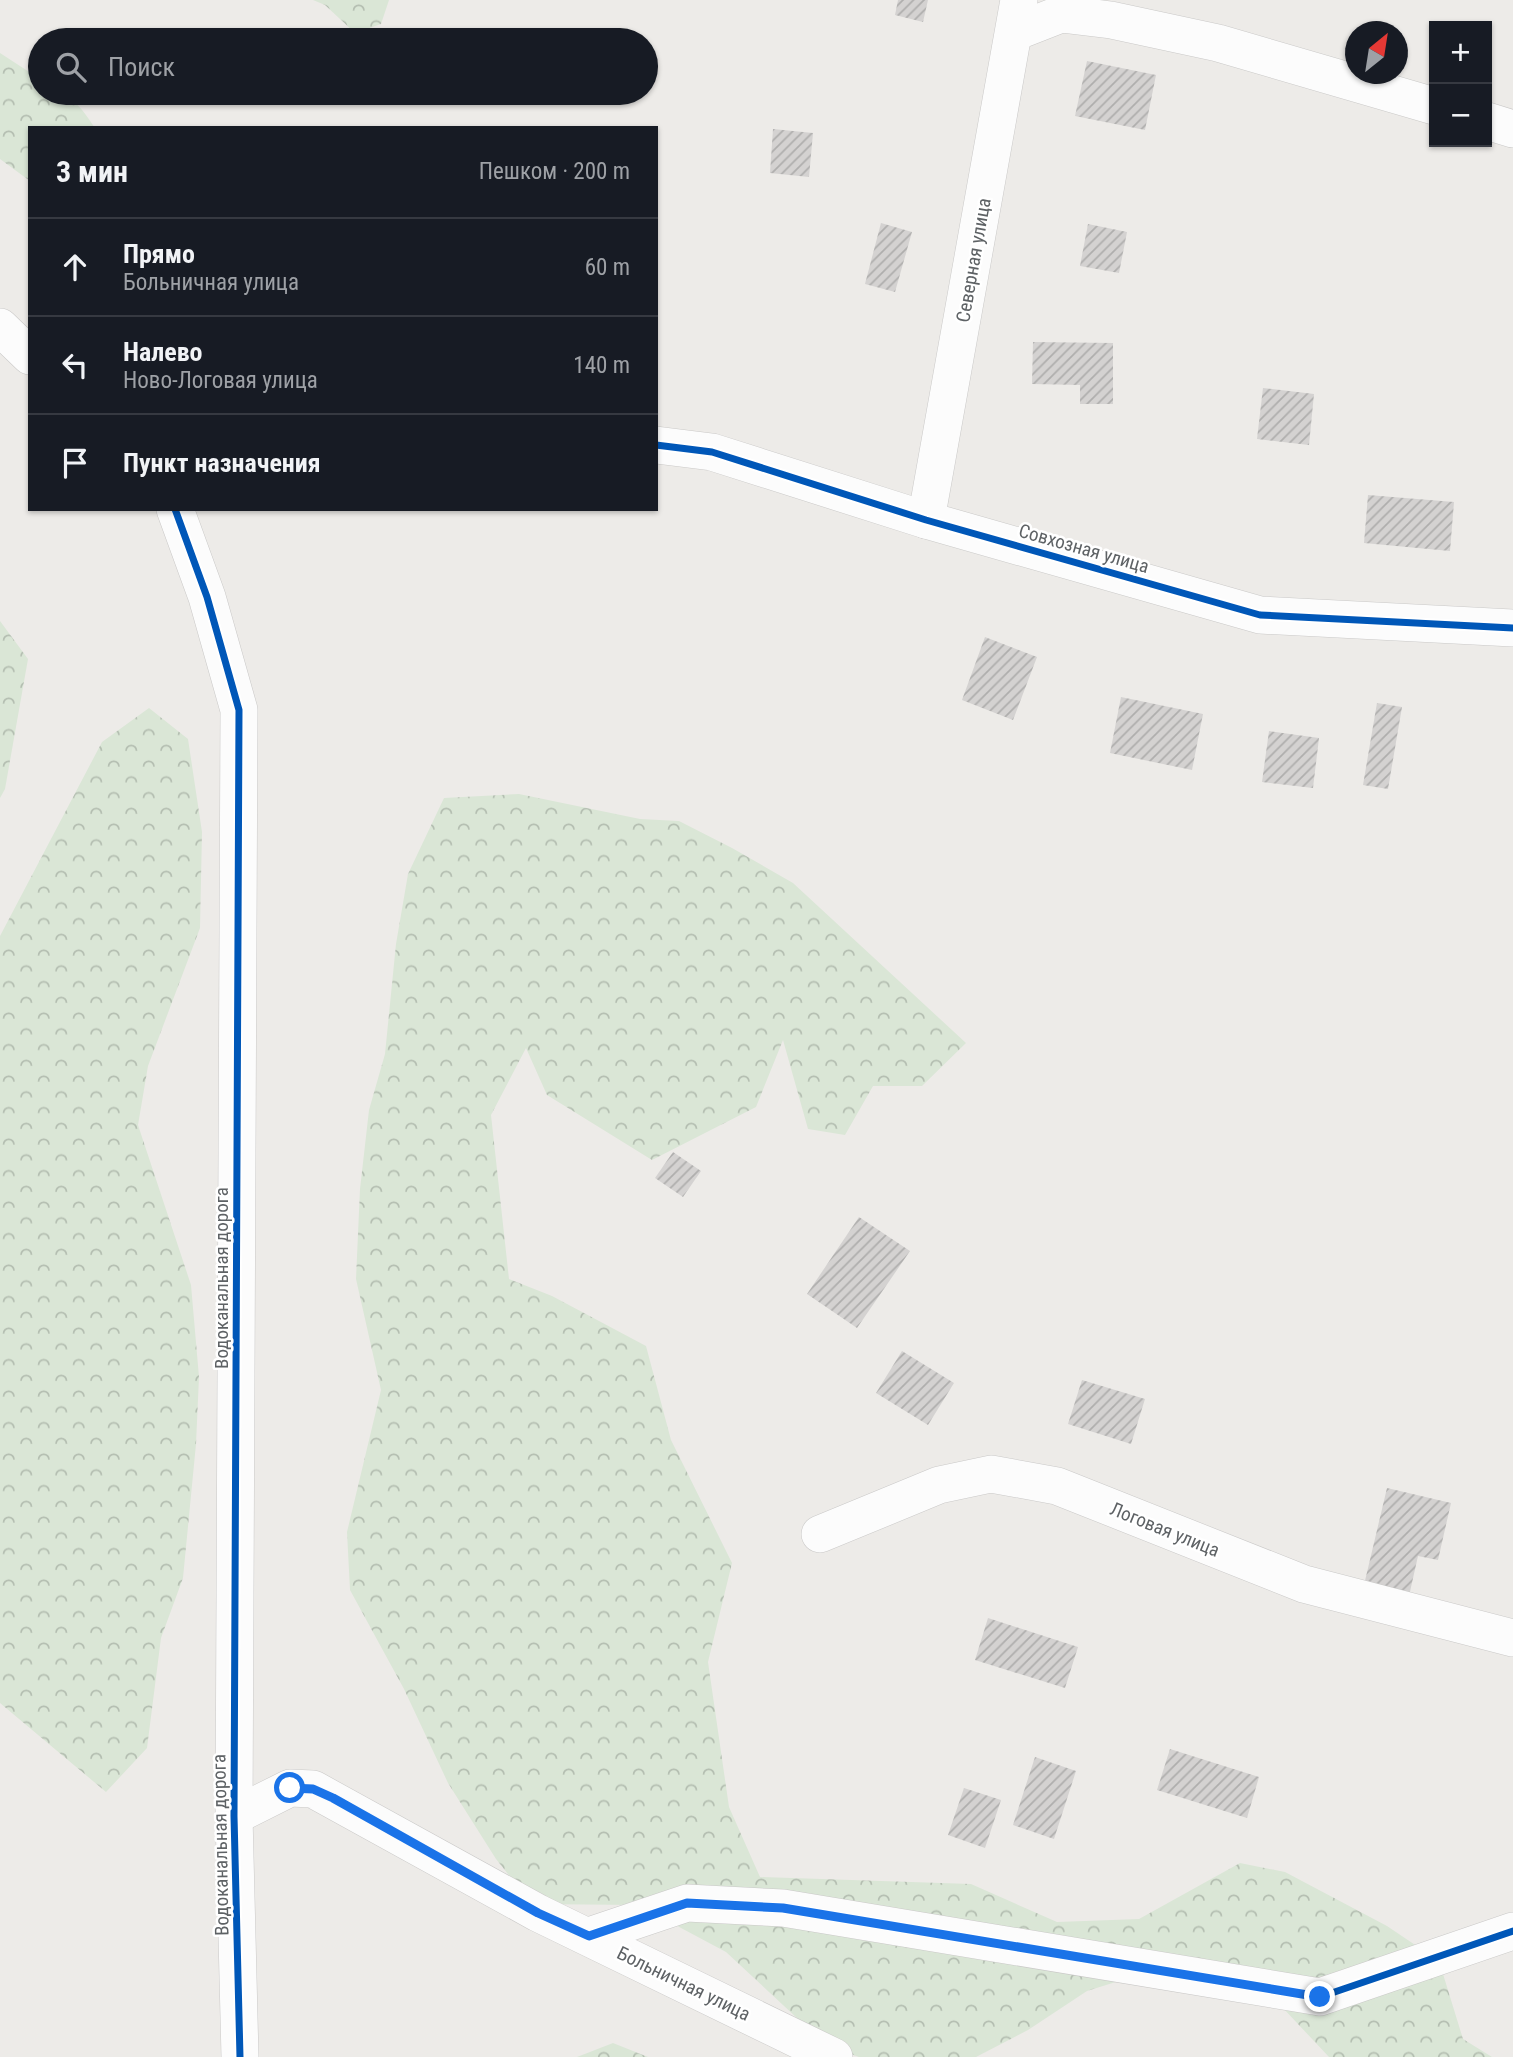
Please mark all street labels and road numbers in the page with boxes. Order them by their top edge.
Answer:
street label: Северная улица [951,196,996,324]
street label: Совхозная улица [1016,519,1152,578]
street label: Водоканальная дорога [210,1187,233,1369]
street label: Логовая улица [1107,1497,1223,1562]
street label: Водоканальная дорога [207,1754,234,1936]
street label: Больничная улица [613,1941,754,2026]

